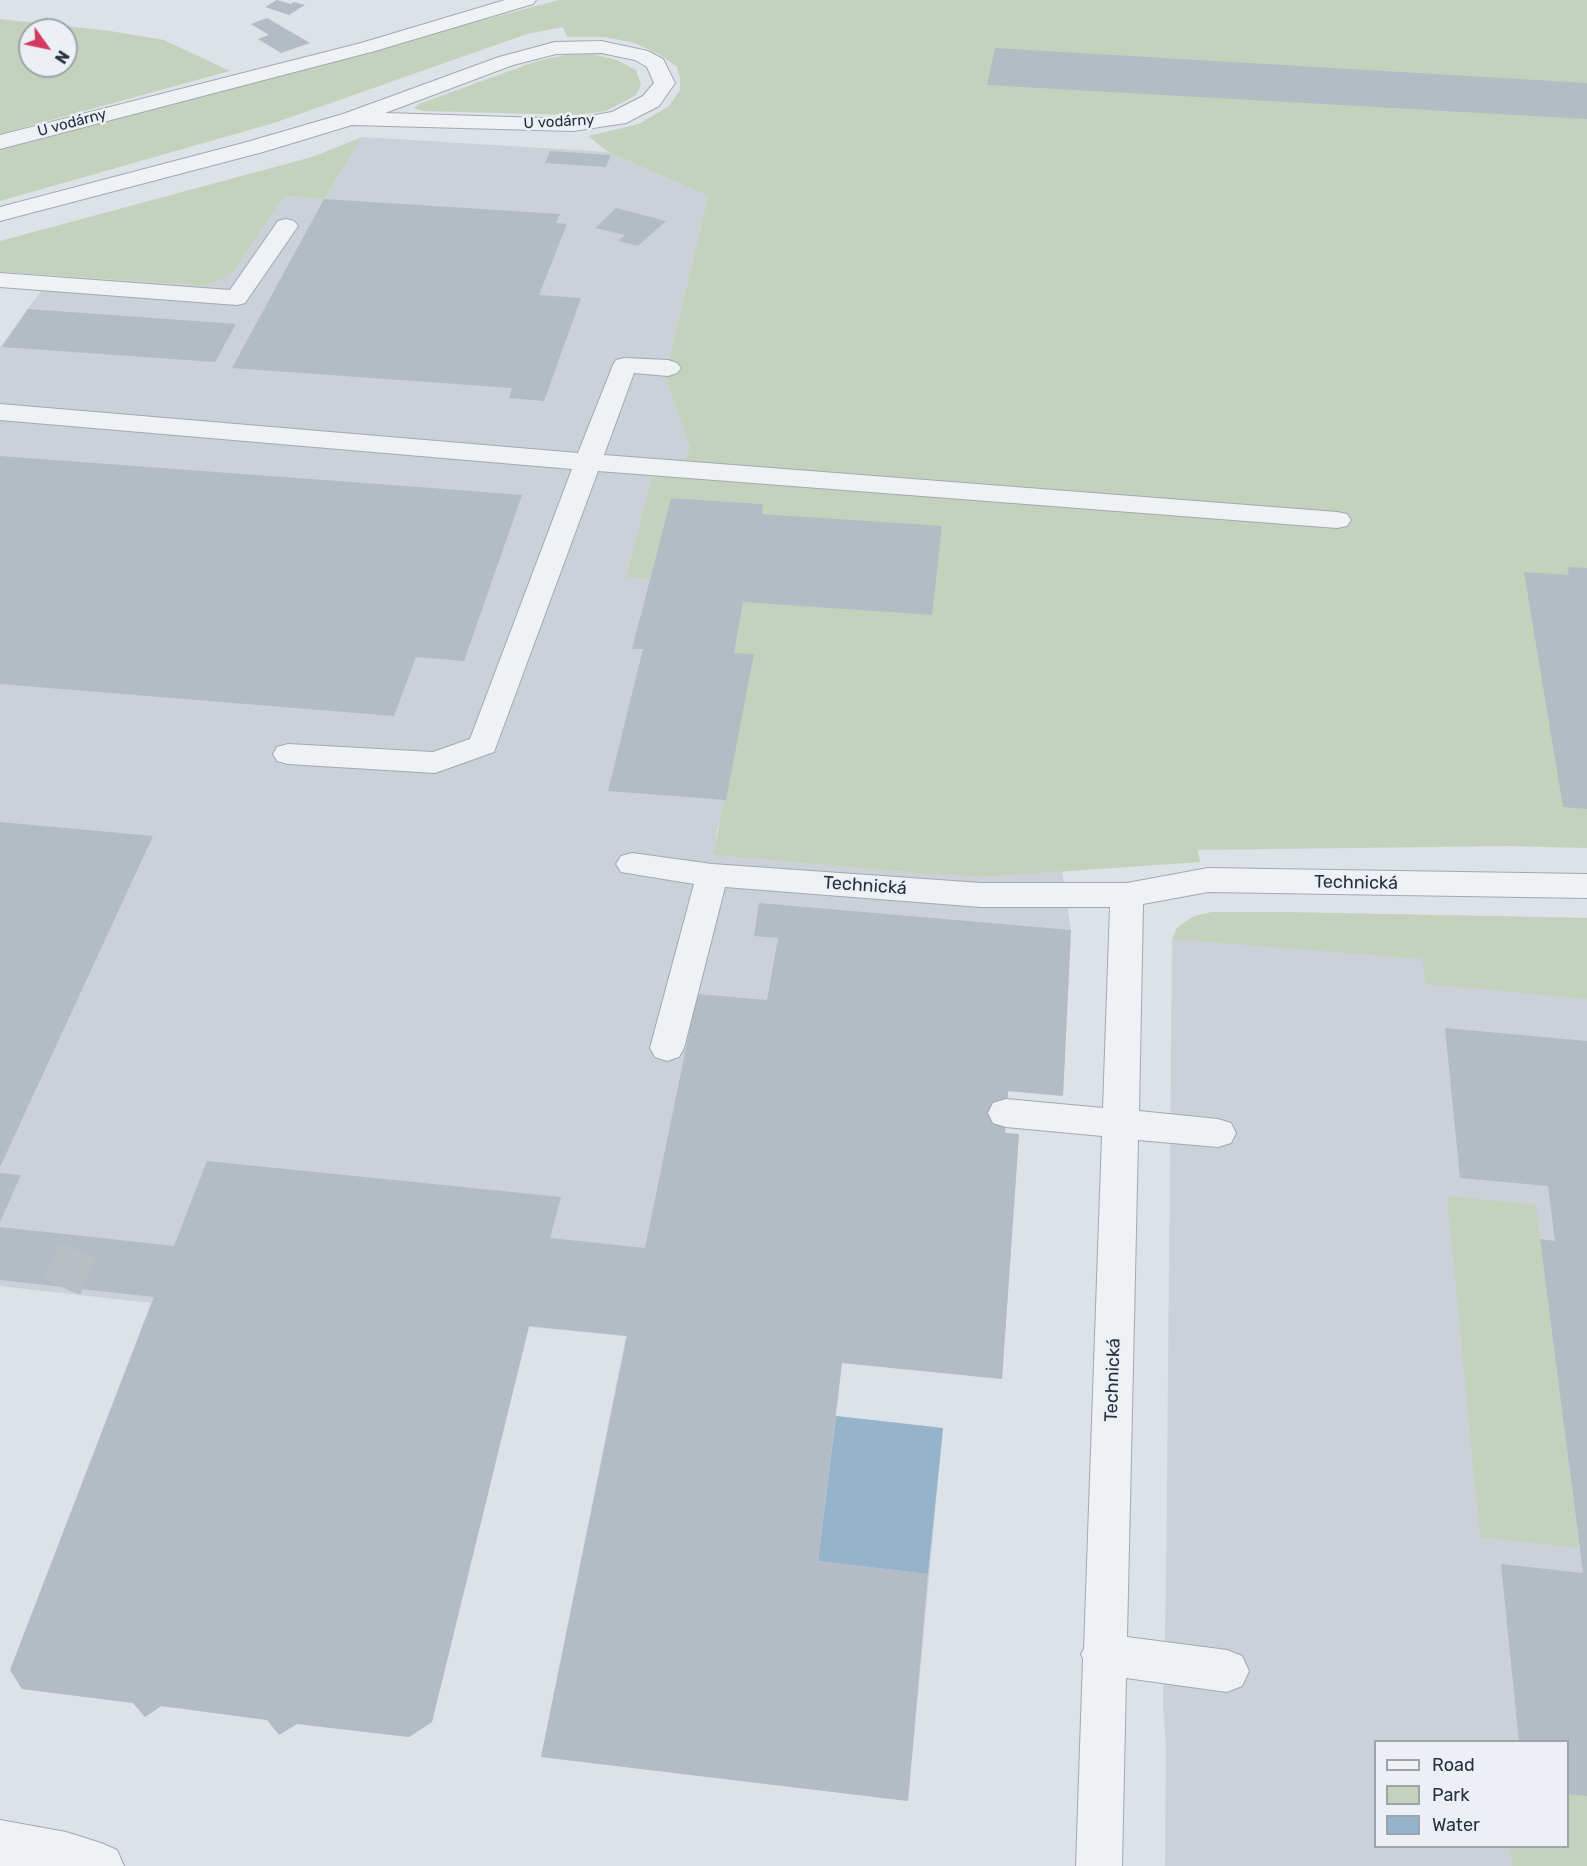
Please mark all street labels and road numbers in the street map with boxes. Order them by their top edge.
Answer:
street label: U vodárny [35,105,109,141]
street label: U vodárny [523,111,595,133]
street label: Technická [1314,871,1398,895]
street label: Technická [822,872,908,900]
street label: Technická [1101,1338,1125,1422]

